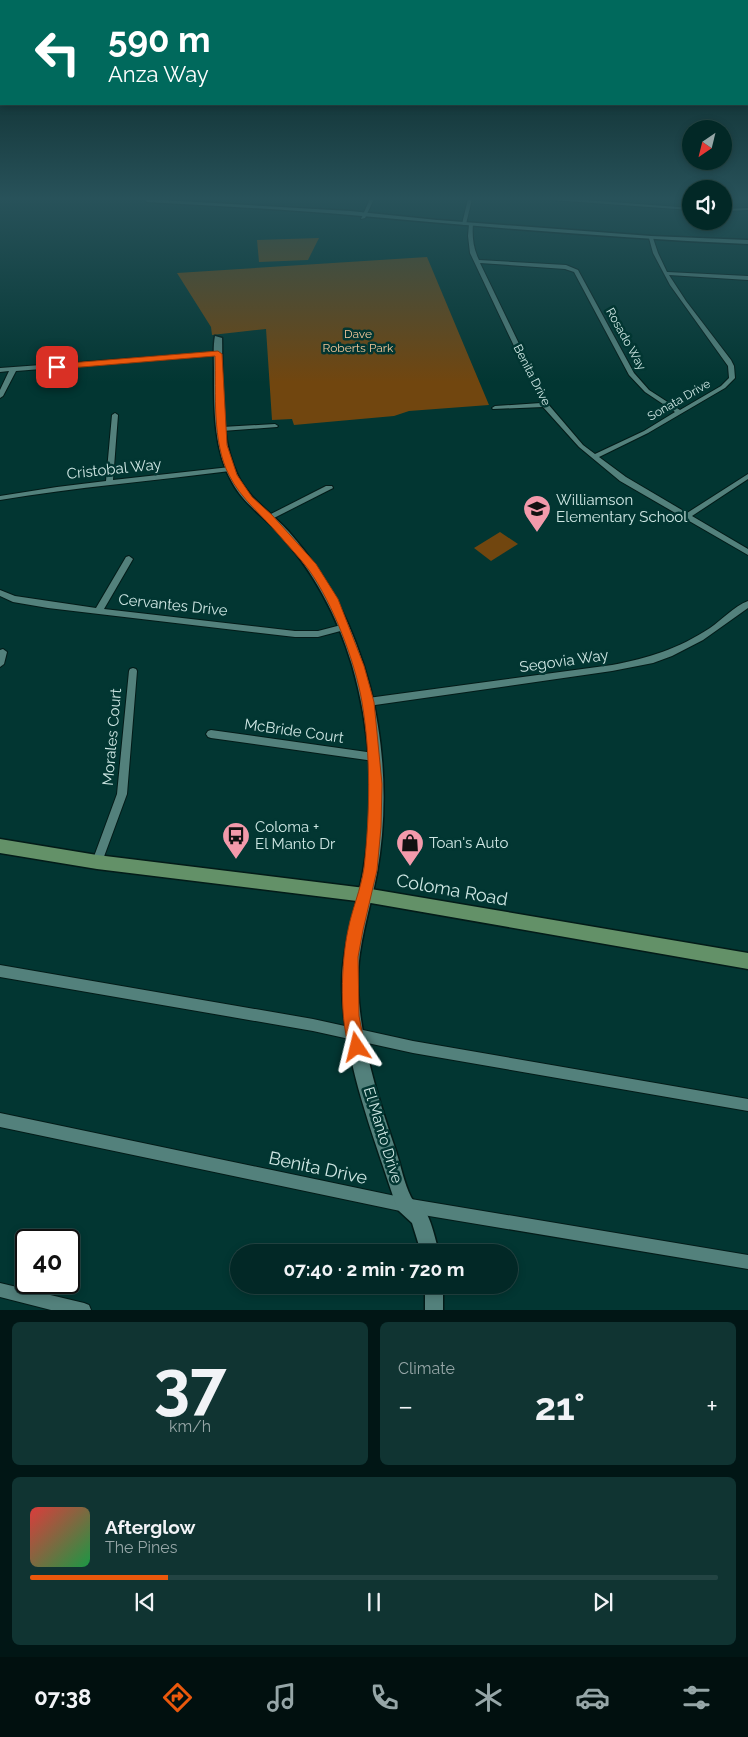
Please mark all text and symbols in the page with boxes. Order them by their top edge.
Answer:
text: 590 m [108,19,210,60]
icon: left [25,20,90,85]
text: Anza Way [108,61,209,87]
north arrow [682,120,732,170]
map controls [682,120,732,230]
button: sound [682,180,732,230]
street label: Rosado Way [603,305,649,373]
park label: Dave Roberts Park [323,327,394,355]
street label: Benita Drive [511,342,553,408]
pin [36,346,78,388]
icon: arrive [43,353,71,381]
street label: Sonata Drive [645,376,713,424]
street label: Cristobal Way [66,455,162,483]
place label: Williamson Elementary School [556,491,688,526]
school or university icon: Williamson Elementary School [522,494,552,533]
street label: Cervantes Drive [118,590,229,620]
street label: Segovia Way [518,646,610,676]
street label: Morales Court [99,688,125,786]
street label: McBride Court [243,715,345,747]
place label: Coloma + El Manto Dr [255,818,336,853]
bus stop icon: Coloma + El Manto Dr [221,821,251,860]
shop icon: Toan's Auto [395,828,425,867]
place label: Toan's Auto [429,834,508,852]
street label: Coloma Road [395,869,509,910]
position arrow [330,1020,382,1072]
street label: El Manto Drive [360,1085,406,1186]
street label: Benita Drive [267,1147,370,1188]
speed limit sign: 40 [15,1229,80,1294]
text: 07:40 · 2 min · 720 m [284,1258,464,1280]
text: 37 [154,1346,226,1422]
text: Climate [398,1359,455,1378]
text: 21° [535,1384,585,1429]
text: − [398,1390,413,1423]
text: + [706,1390,718,1423]
text: km/h [169,1417,211,1436]
text: Afterglow [105,1516,195,1538]
text: The Pines [105,1538,177,1557]
icon: previous [131,1588,159,1616]
icon: pause [360,1588,388,1616]
icon: next [589,1588,617,1616]
icon: directions [160,1680,195,1715]
icon: music [264,1680,299,1715]
icon: phone [367,1680,402,1715]
icon: climate [471,1680,506,1715]
icon: car [575,1680,610,1715]
icon: filters [679,1680,714,1715]
text: 07:38 [34,1684,91,1710]

